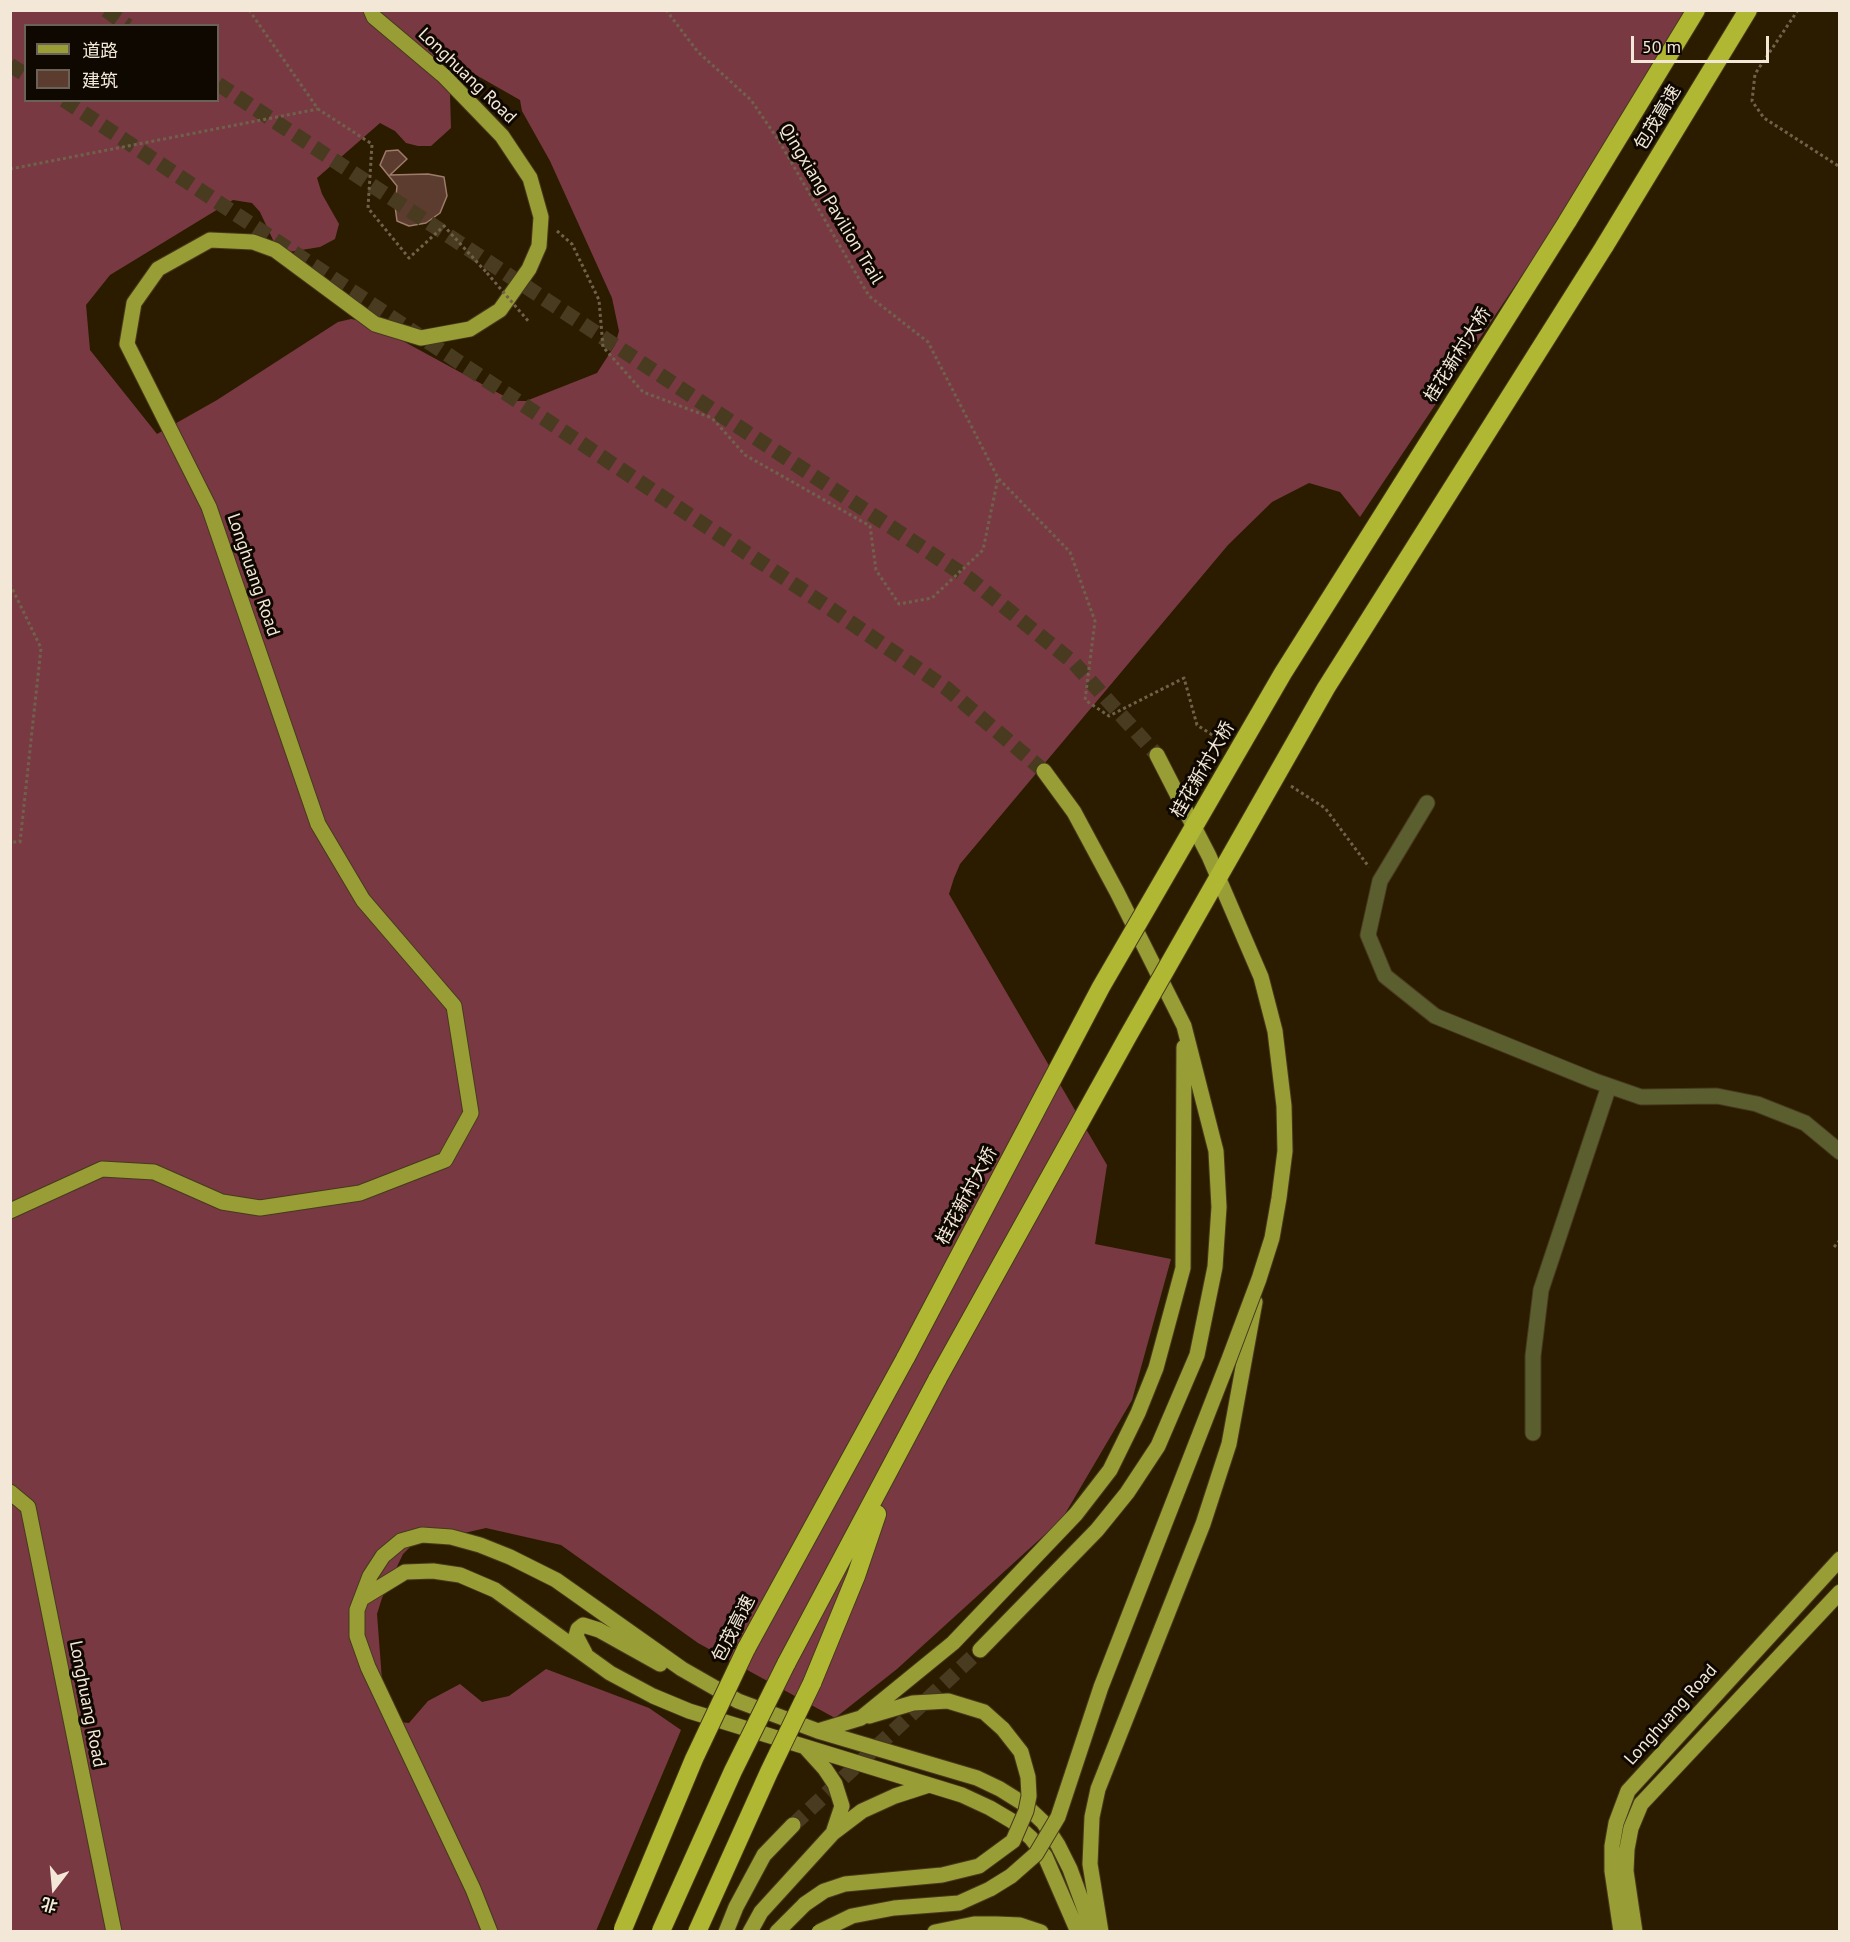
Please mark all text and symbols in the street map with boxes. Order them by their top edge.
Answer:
legend [24,24,219,102]
street label: Longhuang Road [413,24,521,128]
scale bar [1634,24,1772,62]
text: 50 m [1642,35,1681,58]
text: 道路 [82,39,118,62]
text: 建筑 [82,69,118,92]
street label: 包茂高速 [1630,82,1686,154]
street label: Qingxiang Pavilion Trail [774,120,888,288]
street label: 桂花新村大桥 [1420,303,1496,407]
street label: Longhuang Road [222,511,284,639]
street label: 桂花新村大桥 [1167,718,1239,822]
street label: 桂花新村大桥 [932,1143,1002,1249]
street label: 包茂高速 [708,1592,760,1666]
street label: Longhuang Road [64,1639,110,1769]
street label: Longhuang Road [1620,1660,1722,1770]
north arrow [24,1858,84,1918]
text: 北 [39,1893,60,1917]

